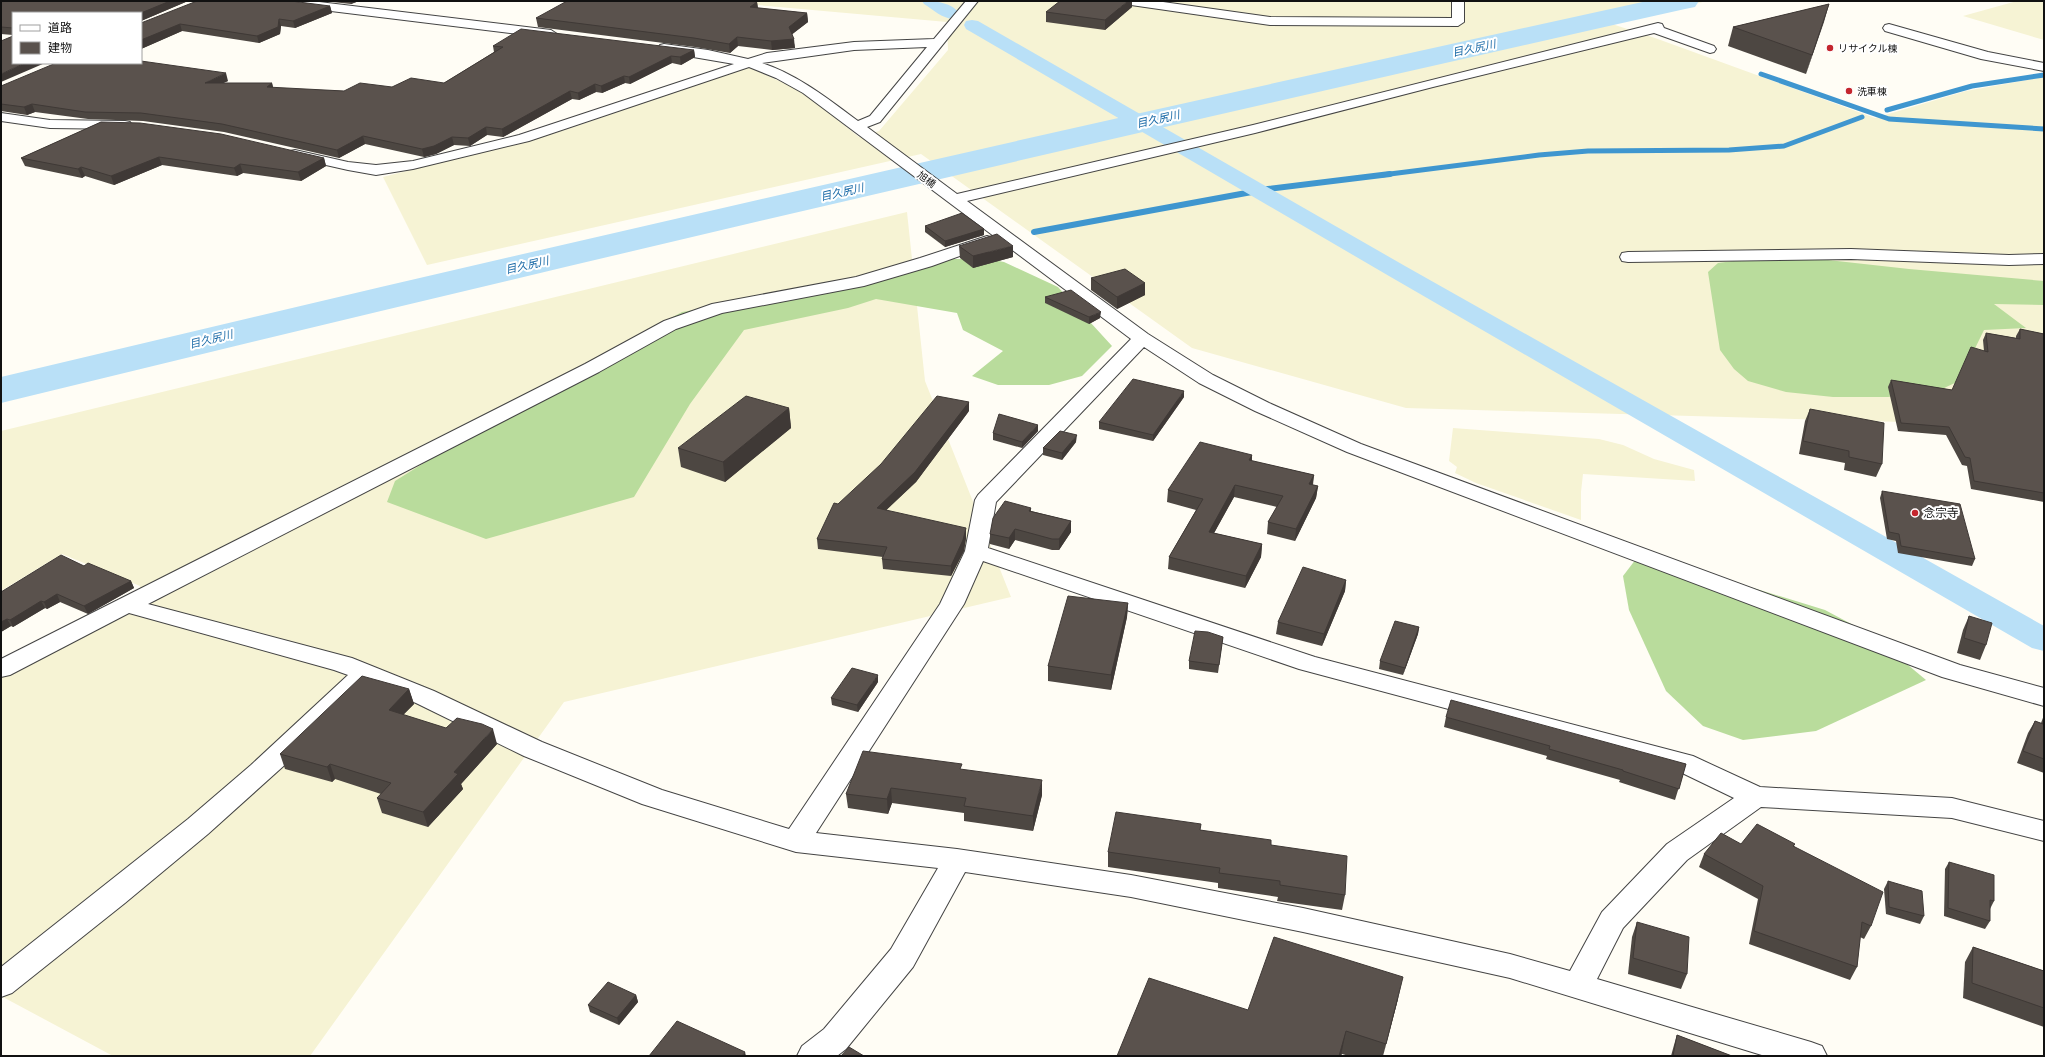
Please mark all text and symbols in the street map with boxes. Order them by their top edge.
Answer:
legend [12,12,142,64]
text: 道路 [48,20,72,35]
water label: 目久尻川 [1451,36,1498,59]
text: 建物 [48,40,72,55]
place label: リサイクル棟 [1838,42,1898,55]
marker: リサイクル棟 [1825,43,1835,53]
place label: 洗車棟 [1857,85,1887,98]
marker: 洗車棟 [1844,86,1854,96]
water label: 目久尻川 [1135,107,1182,131]
street label: 旭橋 [915,168,939,191]
water label: 目久尻川 [819,180,866,204]
water label: 目久尻川 [504,253,551,277]
water label: 目久尻川 [188,327,235,351]
place label: 念宗寺 [1923,505,1959,520]
marker: 念宗寺 [1910,508,1920,518]

